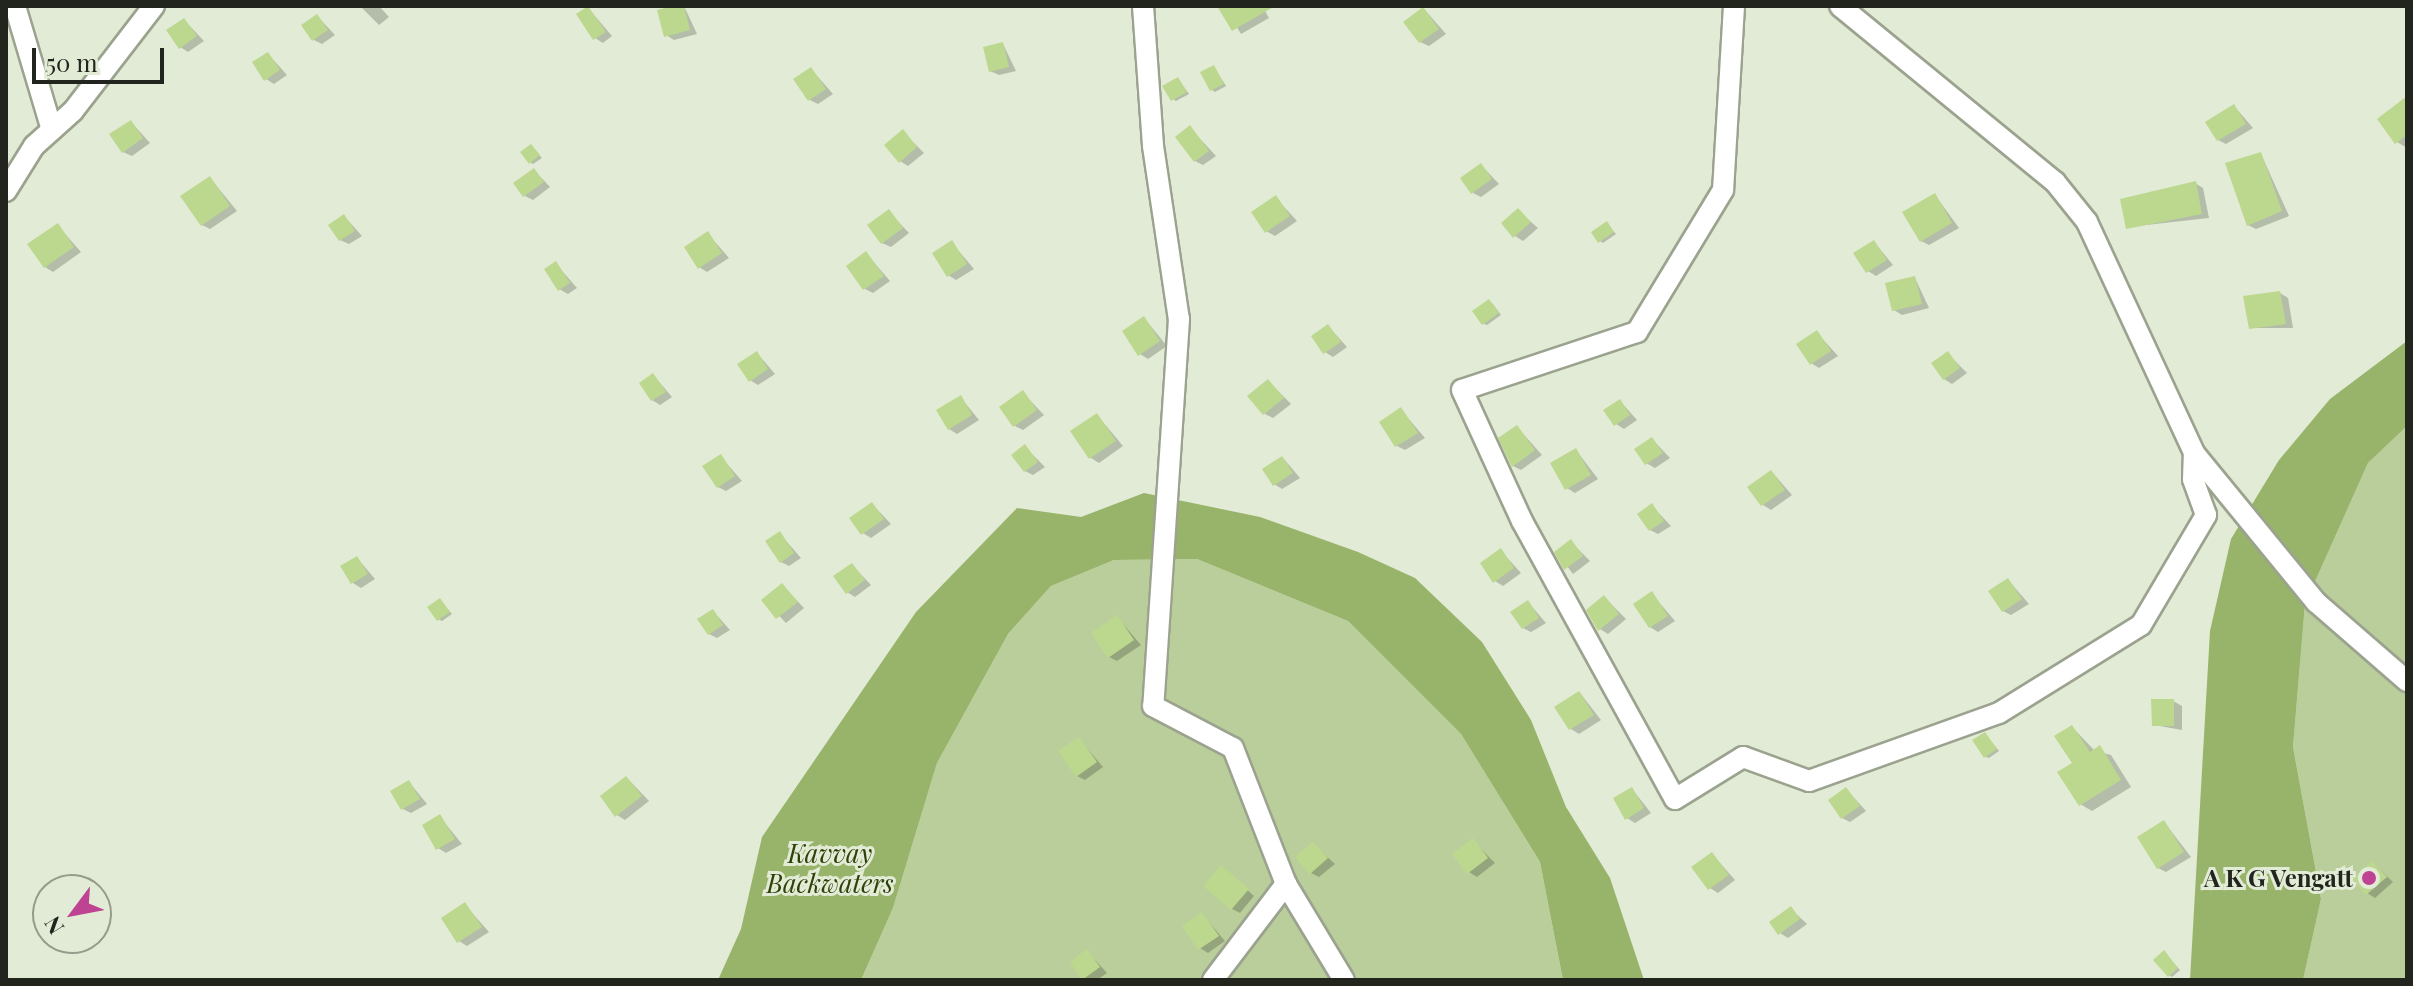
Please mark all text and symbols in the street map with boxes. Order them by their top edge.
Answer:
scale bar [36,32,168,82]
text: 50 m [46,46,98,78]
water label: Kavvay Backwaters [767,837,893,898]
place label: A K G Vengatt [2203,864,2353,892]
marker: A K G Vengatt [2360,869,2378,887]
north arrow [32,874,112,954]
text: N [36,911,70,940]

